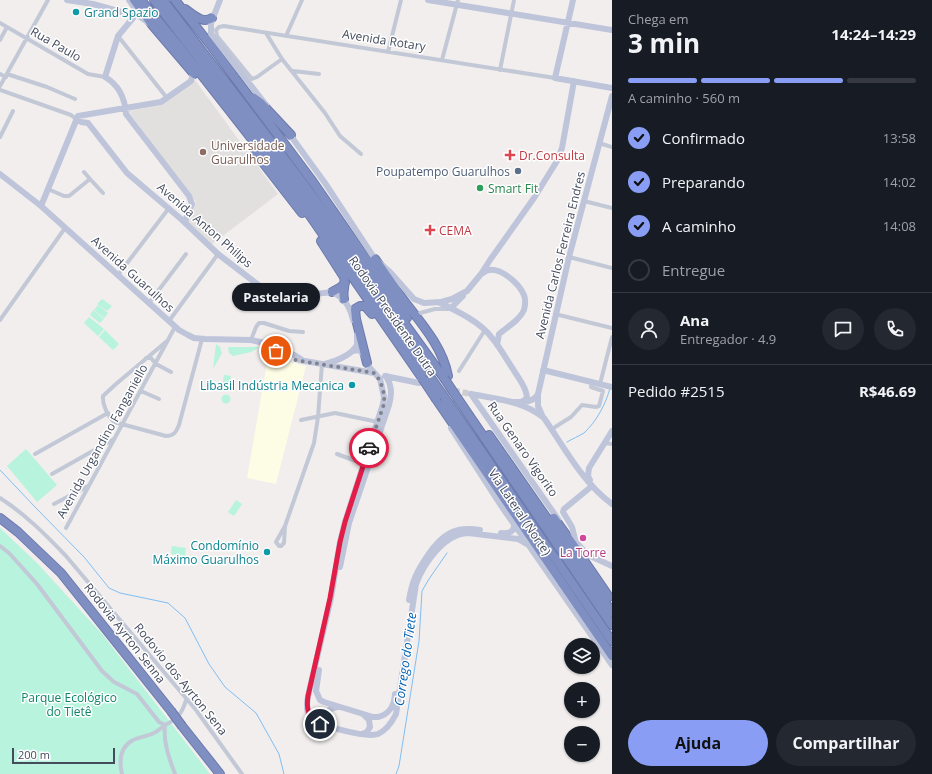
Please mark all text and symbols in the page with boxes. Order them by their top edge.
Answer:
place label: Grand Spazio [84,4,159,21]
marker: Grand Spazio [71,7,81,17]
text: Chega em [628,10,688,28]
street label: Rua Paulo [27,23,85,65]
text: 14:24–14:29 [831,24,916,44]
street label: Avenida Rotary [341,25,428,55]
text: 3 min [628,25,700,61]
text: A caminho · 560 m [628,89,740,107]
icon: check [628,127,650,149]
text: Confirmado [662,128,745,148]
text: 13:58 [883,129,916,147]
place label: Universidade Guarulhos [211,137,285,168]
marker: Universidade Guarulhos [198,147,208,157]
place label: Dr.Consulta [519,147,585,164]
marker: Dr.Consulta [504,149,516,161]
place label: Poupatempo Guarulhos [376,163,510,180]
marker: Poupatempo Guarulhos [513,166,523,176]
street label: Avenida Carlos Ferreira Endres [531,169,589,340]
icon: check [628,171,650,193]
text: Preparando [662,172,745,192]
text: 14:02 [883,173,916,191]
street label: Avenida Anton Philips [154,179,257,271]
place label: Smart Fit [488,180,538,197]
marker: Smart Fit [475,183,485,193]
icon: check [628,215,650,237]
text: A caminho [662,216,736,236]
text: 14:08 [883,217,916,235]
place label: CEMA [439,222,472,239]
marker: CEMA [424,224,436,236]
street label: Avenida Guarulhos [88,232,178,316]
street label: Rodovia Presidente Dutra [345,253,441,379]
text: Entregue [662,260,725,280]
callout: Pastelaria [232,283,320,311]
text: Pastelaria [243,288,309,306]
button: person [628,308,670,350]
button: chat [822,308,864,350]
button: phone [874,308,916,350]
text: Ana [680,310,709,330]
text: Entregador · 4.9 [680,330,776,348]
pin [259,334,293,368]
icon: bag [265,340,287,362]
street label: Avenida Urgandino Fanganiello [52,361,152,521]
place label: Libasil Indústria Mecanica [200,377,344,394]
marker: Libasil Indústria Mecanica [347,380,357,390]
text: Pedido #2515 [628,381,725,401]
text: R$46.69 [859,381,916,401]
street label: Rua Genaro Vigorito [484,398,562,500]
courier [349,428,389,468]
icon: car [358,437,380,459]
street label: Via Lateral (Norte) [485,465,556,559]
marker: La Torre [578,533,588,543]
place label: Condomínio Máximo Guarulhos [152,537,259,568]
place label: La Torre [560,544,606,561]
marker: Condomínio Máximo Guarulhos [262,547,272,557]
street label: Rodovia Ayrton Senna [80,579,170,687]
water label: Corrego do Tiete [390,611,421,707]
street label: Rodovio dos Ayrton Sena [130,619,232,739]
map controls [564,638,600,762]
button: layers [564,638,600,674]
button: + [564,682,600,718]
park label: Parque Ecológico do Tietê [21,689,117,720]
pin [303,707,337,741]
icon: home [309,713,331,735]
button: Ajuda [628,720,768,766]
button: Compartilhar [776,720,916,766]
button: − [564,726,600,762]
scale bar [12,746,115,765]
text: 200 m [18,747,50,762]

